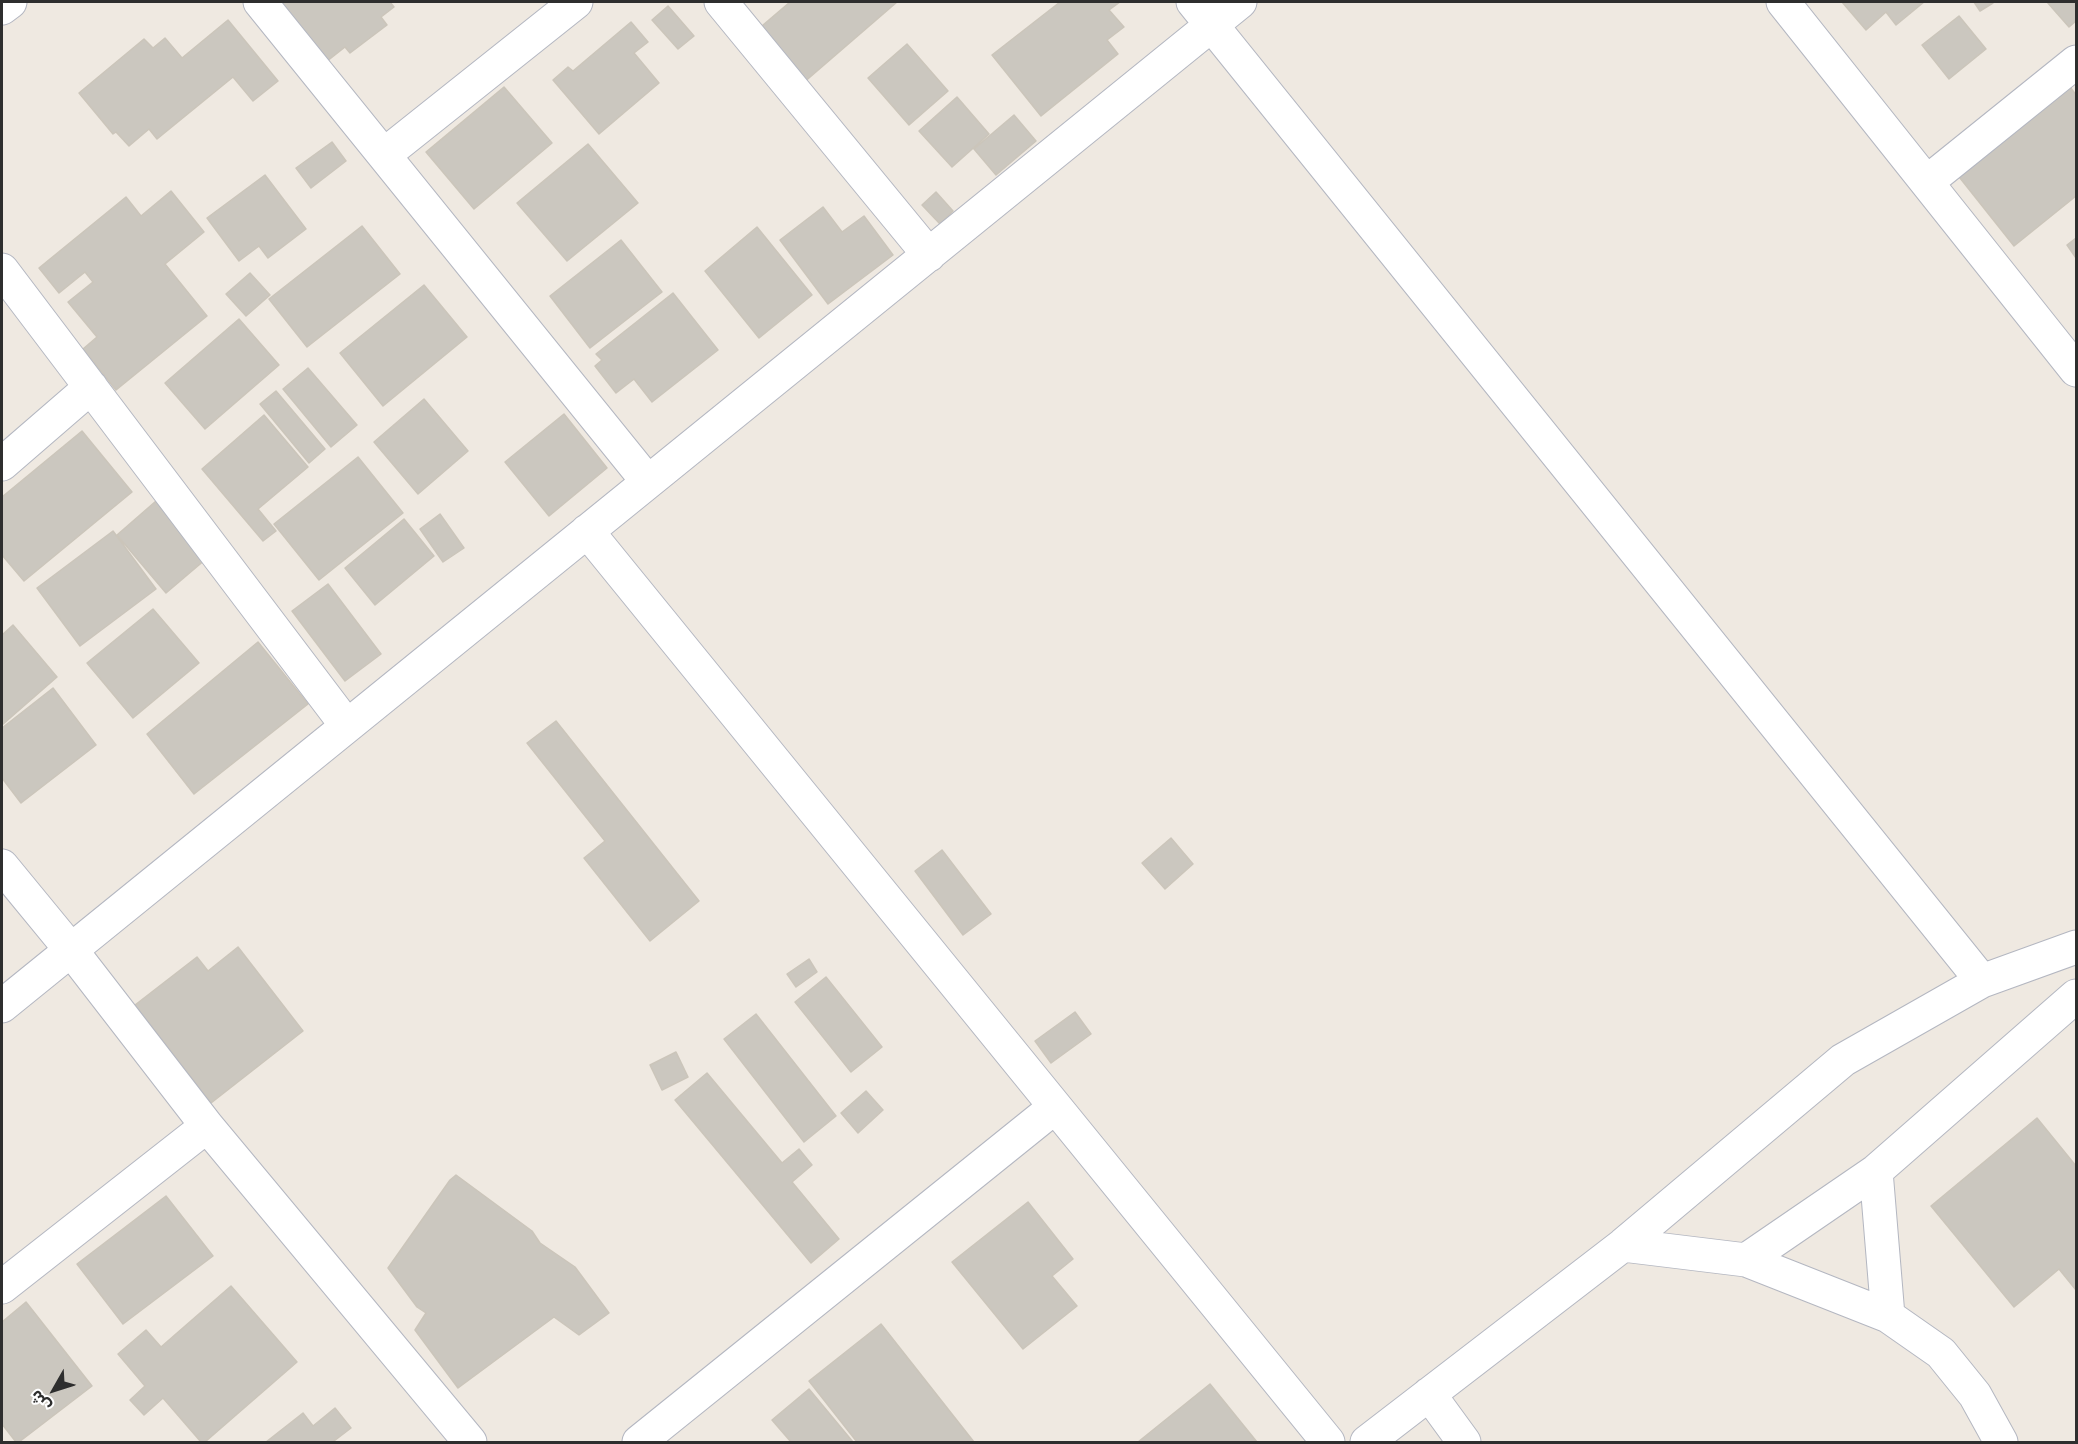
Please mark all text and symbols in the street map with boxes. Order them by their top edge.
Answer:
north arrow [24,1360,84,1420]
text: ش [25,1387,55,1416]

